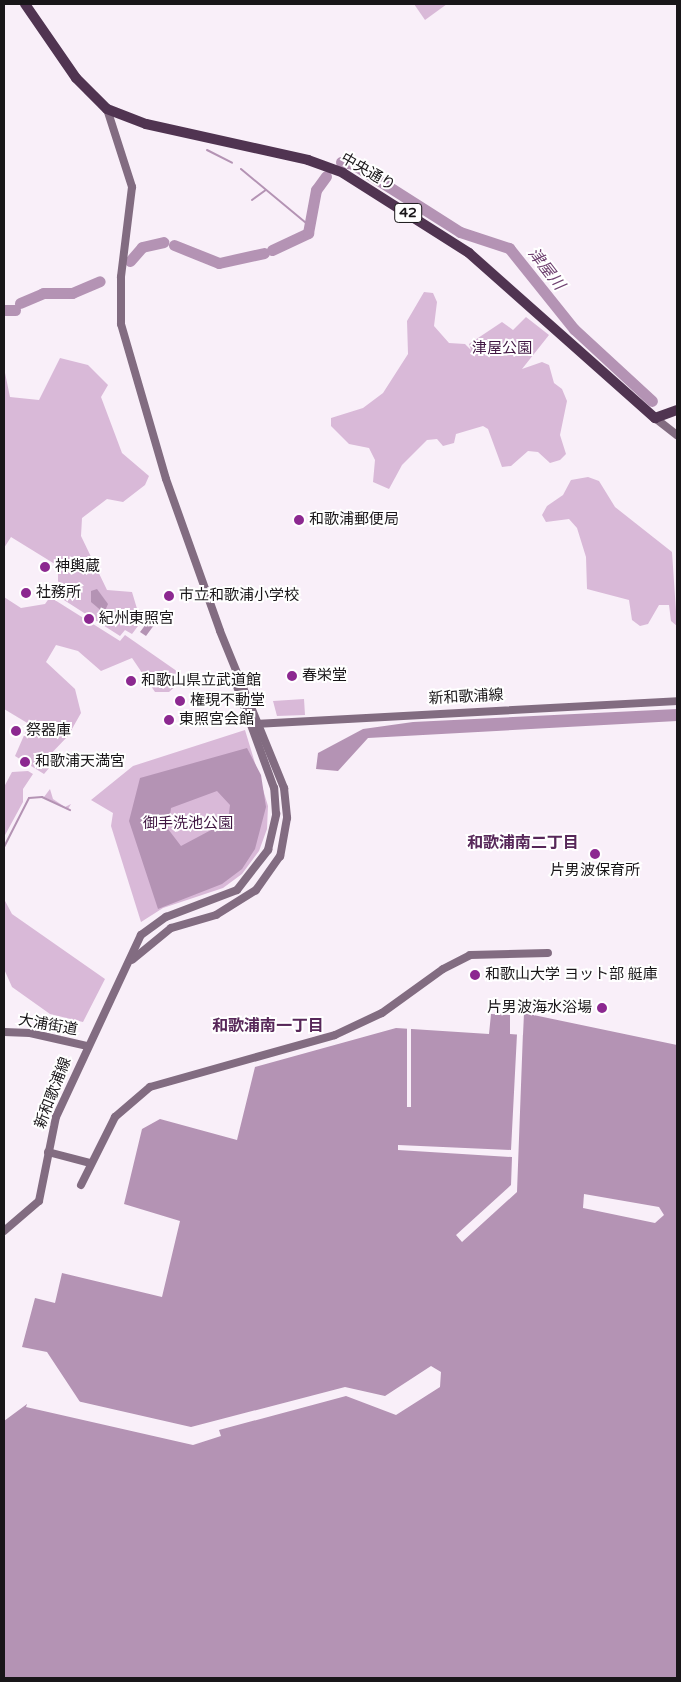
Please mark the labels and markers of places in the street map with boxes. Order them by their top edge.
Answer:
place label: 和歌浦郵便局 [309,511,399,529]
marker: 和歌浦郵便局 [293,514,305,526]
place label: 神輿蔵 [55,558,100,576]
marker: 神輿蔵 [39,561,51,573]
place label: 社務所 [36,584,81,602]
marker: 社務所 [20,587,32,599]
place label: 市立和歌浦小学校 [179,587,299,605]
marker: 市立和歌浦小学校 [163,590,175,602]
place label: 紀州東照宮 [99,610,174,628]
marker: 紀州東照宮 [83,613,95,625]
place label: 春栄堂 [302,667,347,685]
marker: 春栄堂 [286,670,298,682]
place label: 和歌山県立武道館 [141,672,261,690]
marker: 和歌山県立武道館 [125,675,137,687]
place label: 権現不動堂 [190,692,265,710]
marker: 権現不動堂 [174,695,186,707]
place label: 東照宮会館 [179,711,254,729]
marker: 東照宮会館 [163,714,175,726]
place label: 祭器庫 [26,722,71,740]
marker: 祭器庫 [10,725,22,737]
place label: 和歌浦天満宮 [35,753,125,771]
marker: 和歌浦天満宮 [19,756,31,768]
marker: 片男波保育所 [589,848,601,860]
place label: 片男波保育所 [550,862,640,880]
place label: 和歌山大学 ヨット部 艇庫 [485,966,658,984]
marker: 和歌山大学 ヨット部 艇庫 [469,969,481,981]
place label: 片男波海水浴場 [487,999,592,1017]
marker: 片男波海水浴場 [596,1002,608,1014]

